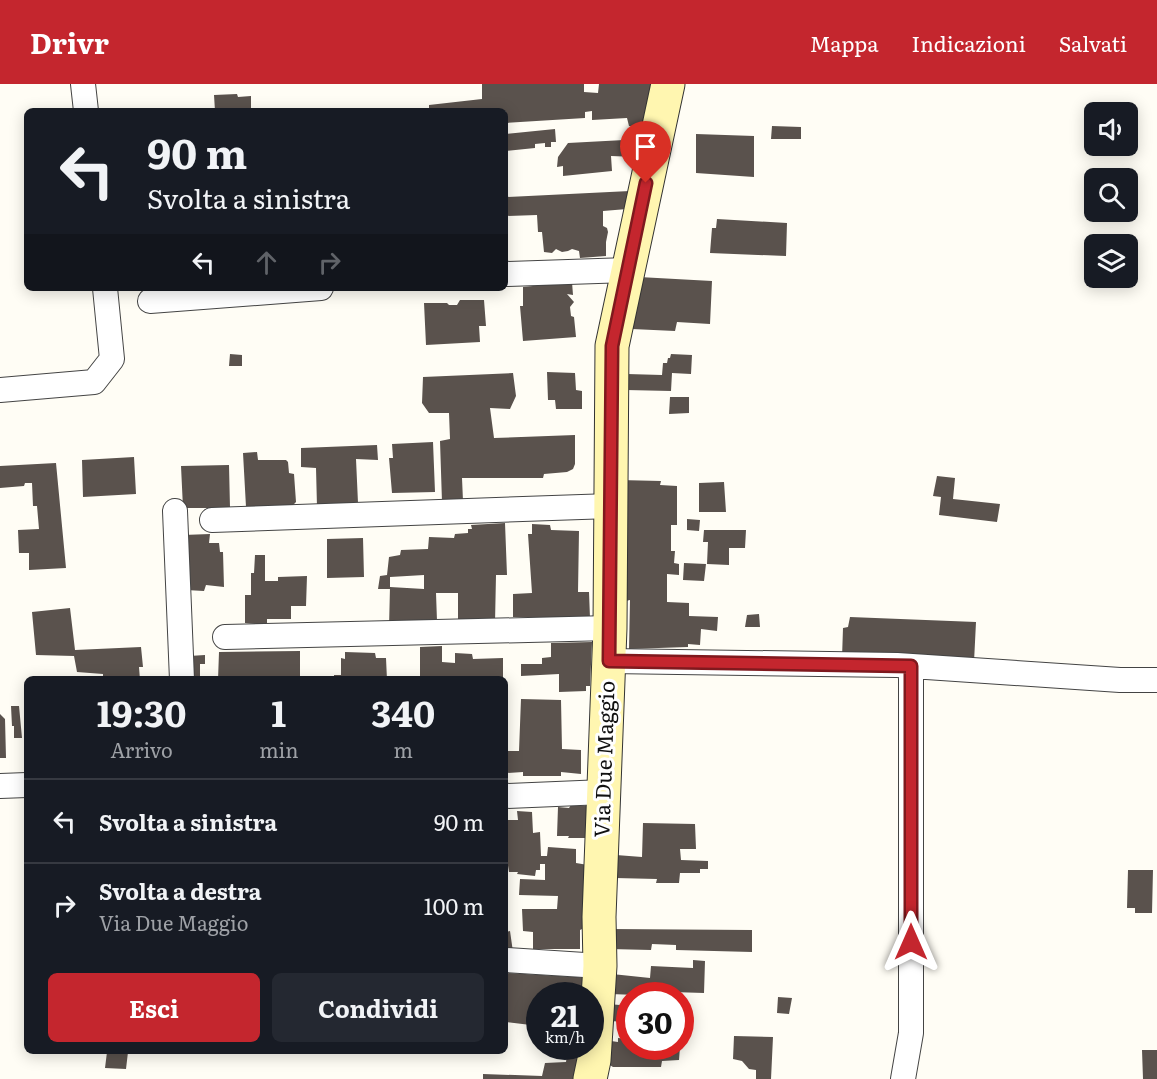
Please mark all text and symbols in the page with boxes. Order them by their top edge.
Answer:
text: Drivr [30,21,109,63]
text: Mappa [810,27,879,58]
text: Indicazioni [912,27,1026,58]
text: Salvati [1059,27,1127,58]
map controls [1084,102,1138,288]
button: sound [1084,102,1138,156]
text: 90 m [147,120,247,182]
pin [620,121,671,183]
icon: arrive [629,130,662,163]
icon: left [48,132,126,210]
button: search [1084,168,1138,222]
text: Svolta a sinistra [147,177,350,217]
button: layers [1084,234,1138,288]
icon: left [187,246,220,279]
icon: ahead [250,246,283,279]
icon: right [313,246,346,279]
street label: Via Due Maggio [584,680,621,838]
text: 19:30 [97,685,186,738]
text: 1 [271,685,286,738]
text: 340 [371,685,435,738]
text: Arrivo [110,734,173,764]
text: min [259,734,298,764]
text: m [394,734,413,764]
icon: left [48,805,81,838]
text: Svolta a sinistra [99,805,277,838]
text: 90 m [434,805,484,838]
text: Svolta a destra [99,874,261,907]
icon: right [48,889,81,922]
text: 100 m [424,889,484,922]
text: Via Due Maggio [99,907,248,937]
position arrow [879,910,943,974]
button: Esci [48,973,260,1042]
button: Condividi [272,973,484,1042]
speed limit sign: 30 [616,982,694,1060]
text: 21 [551,992,579,1036]
text: km/h [545,1025,585,1048]

